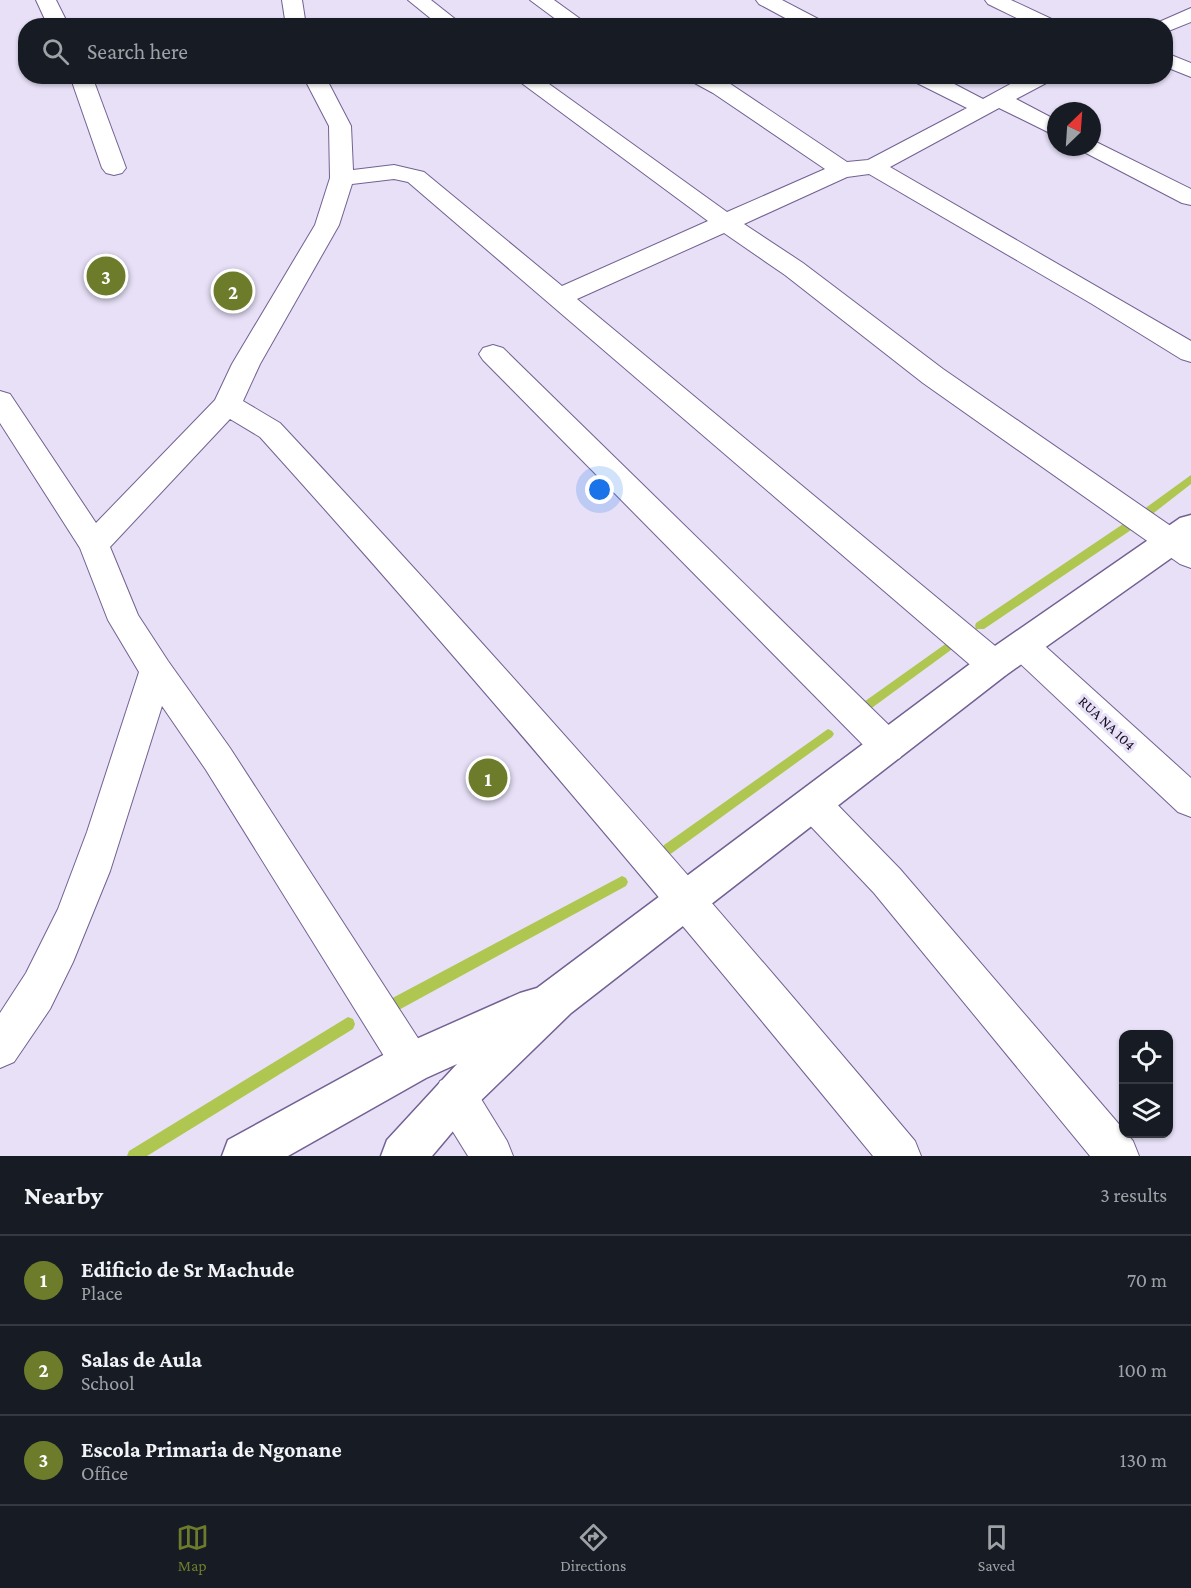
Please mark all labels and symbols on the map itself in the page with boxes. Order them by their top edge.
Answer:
north arrow [1047,102,1101,156]
pin: 3 [86,254,126,298]
pin: 2 [214,268,252,314]
your location [585,475,614,504]
street label: RUA NA 104 [1076,693,1138,753]
pin: 1 [468,756,508,800]

